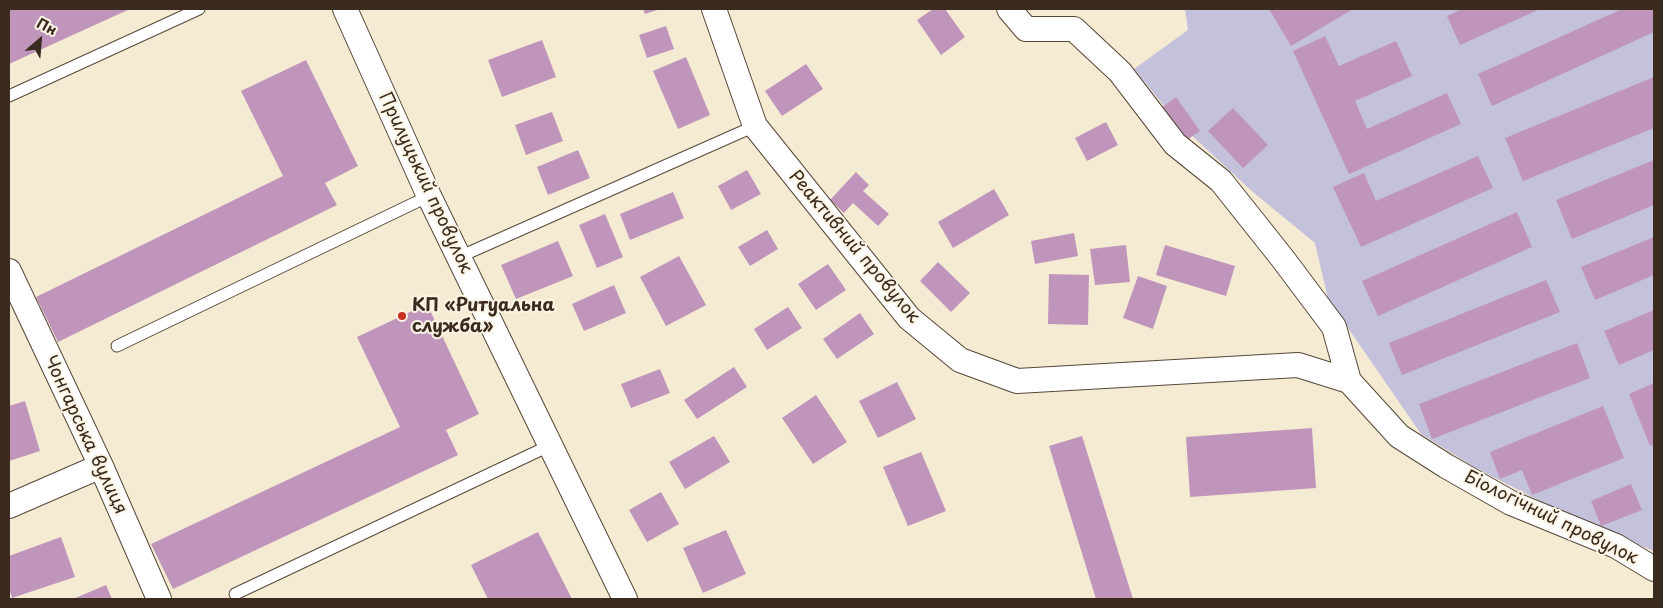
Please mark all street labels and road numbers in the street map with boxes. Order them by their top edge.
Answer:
street label: Прилуцький провулок [374,89,476,277]
street label: Реактивний провулок [784,166,924,328]
street label: Чонгарська вулиця [39,352,131,518]
street label: Біологічний провулок [1461,467,1641,569]

